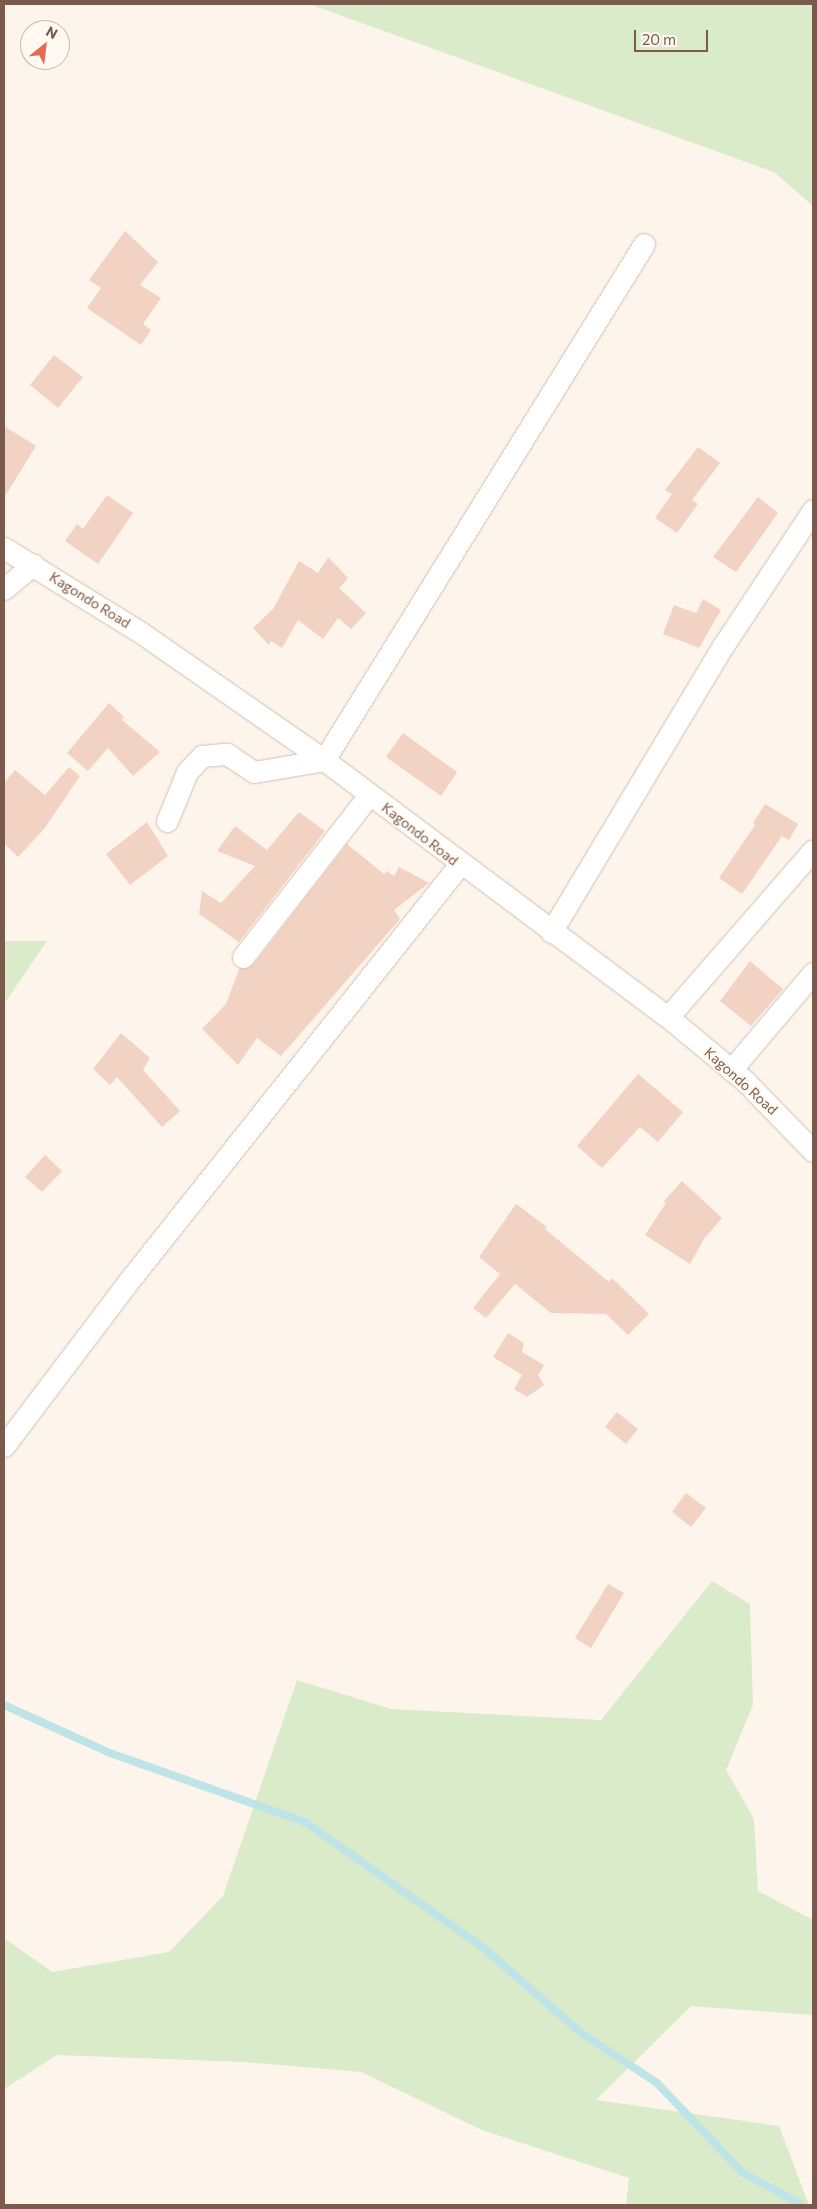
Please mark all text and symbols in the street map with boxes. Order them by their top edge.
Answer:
north arrow [20,20,70,70]
scale bar [637,20,711,52]
text: N [43,22,61,42]
text: 20 m [642,30,676,48]
street label: Kagondo Road [46,568,134,632]
street label: Kagondo Road [378,799,462,869]
street label: Kagondo Road [701,1044,781,1118]

